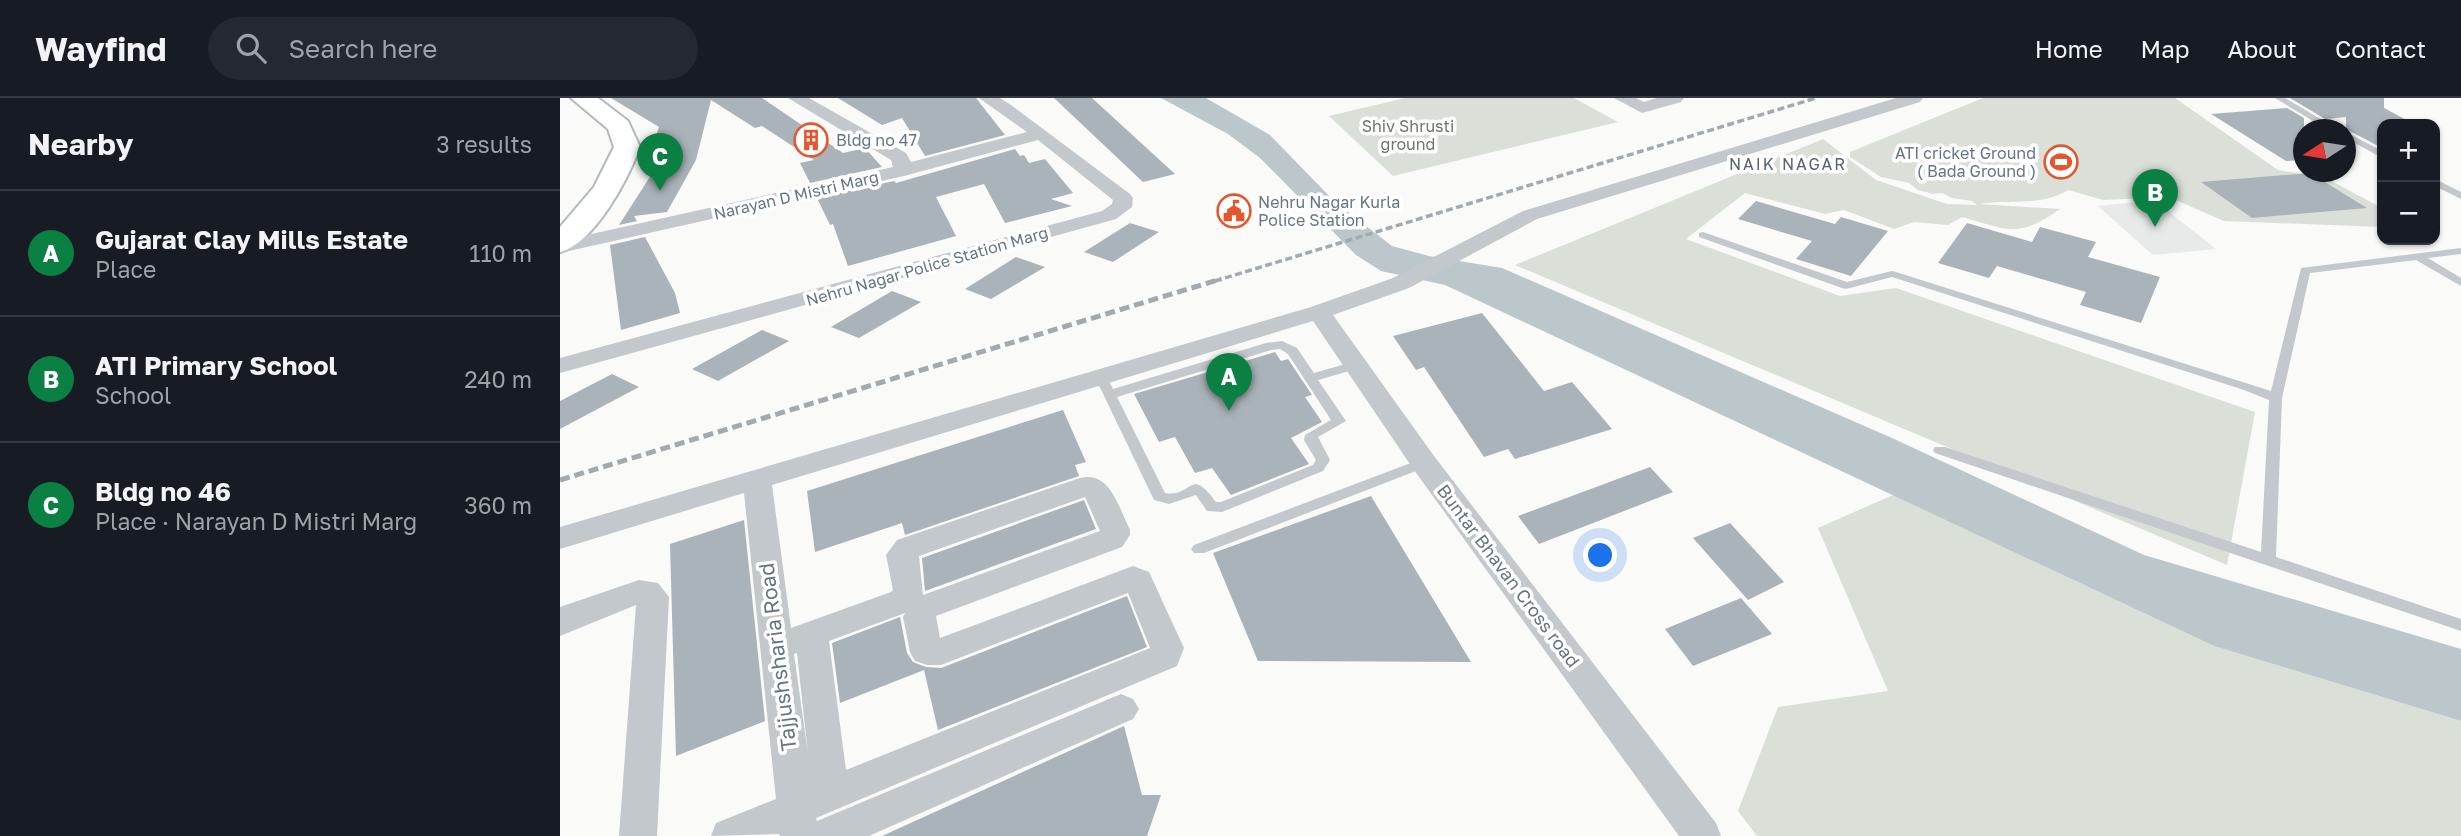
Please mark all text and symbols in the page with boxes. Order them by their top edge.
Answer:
search box [208,17,698,80]
text: Wayfind [35,29,166,68]
icon: search [232,29,270,67]
text: Search here [288,33,437,64]
text: Home [2035,34,2103,63]
text: Map [2141,34,2190,63]
text: About [2228,34,2297,63]
text: Contact [2335,34,2426,63]
park label: Shiv Shrusti ground [1362,116,1454,154]
north arrow [2293,119,2356,182]
map controls [2377,119,2440,245]
button: + [2377,119,2440,182]
building icon: Bldg no 47 [792,121,830,159]
text: Nearby [28,126,133,162]
text: 3 results [436,130,532,158]
place label: Bldg no 47 [836,130,917,150]
pin: C [637,133,683,191]
place label: ATI cricket Ground ( Bada Ground ) [1895,143,2036,181]
sports icon: ATI cricket Ground ( Bada Ground ) [2042,143,2080,181]
district label: NAIK NAGAR [1729,154,1847,174]
street label: Narayan D Mistri Marg [712,166,880,224]
pin: B [2132,169,2178,227]
button: − [2377,182,2440,245]
public building icon: Nehru Nagar Kurla Police Station [1215,192,1253,230]
place label: Nehru Nagar Kurla Police Station [1258,192,1400,230]
street label: Nehru Nagar Police Station Marg [804,222,1050,310]
text: Gujarat Clay Mills Estate [95,224,408,255]
text: A [43,239,59,267]
text: 110 m [469,239,532,267]
text: Place [95,255,156,283]
text: ATI Primary School [95,350,337,381]
pin: A [1206,353,1252,411]
text: B [43,365,59,393]
text: 240 m [464,365,532,393]
text: School [95,381,171,409]
text: Bldg no 46 [95,476,231,507]
street label: Buntar Bhavan Cross road [1433,480,1585,671]
text: C [43,491,59,519]
text: 360 m [464,491,532,519]
text: Place · Narayan D Mistri Marg [95,507,417,535]
your location [1583,538,1617,572]
street label: Tajjushsharia Road [753,562,801,753]

